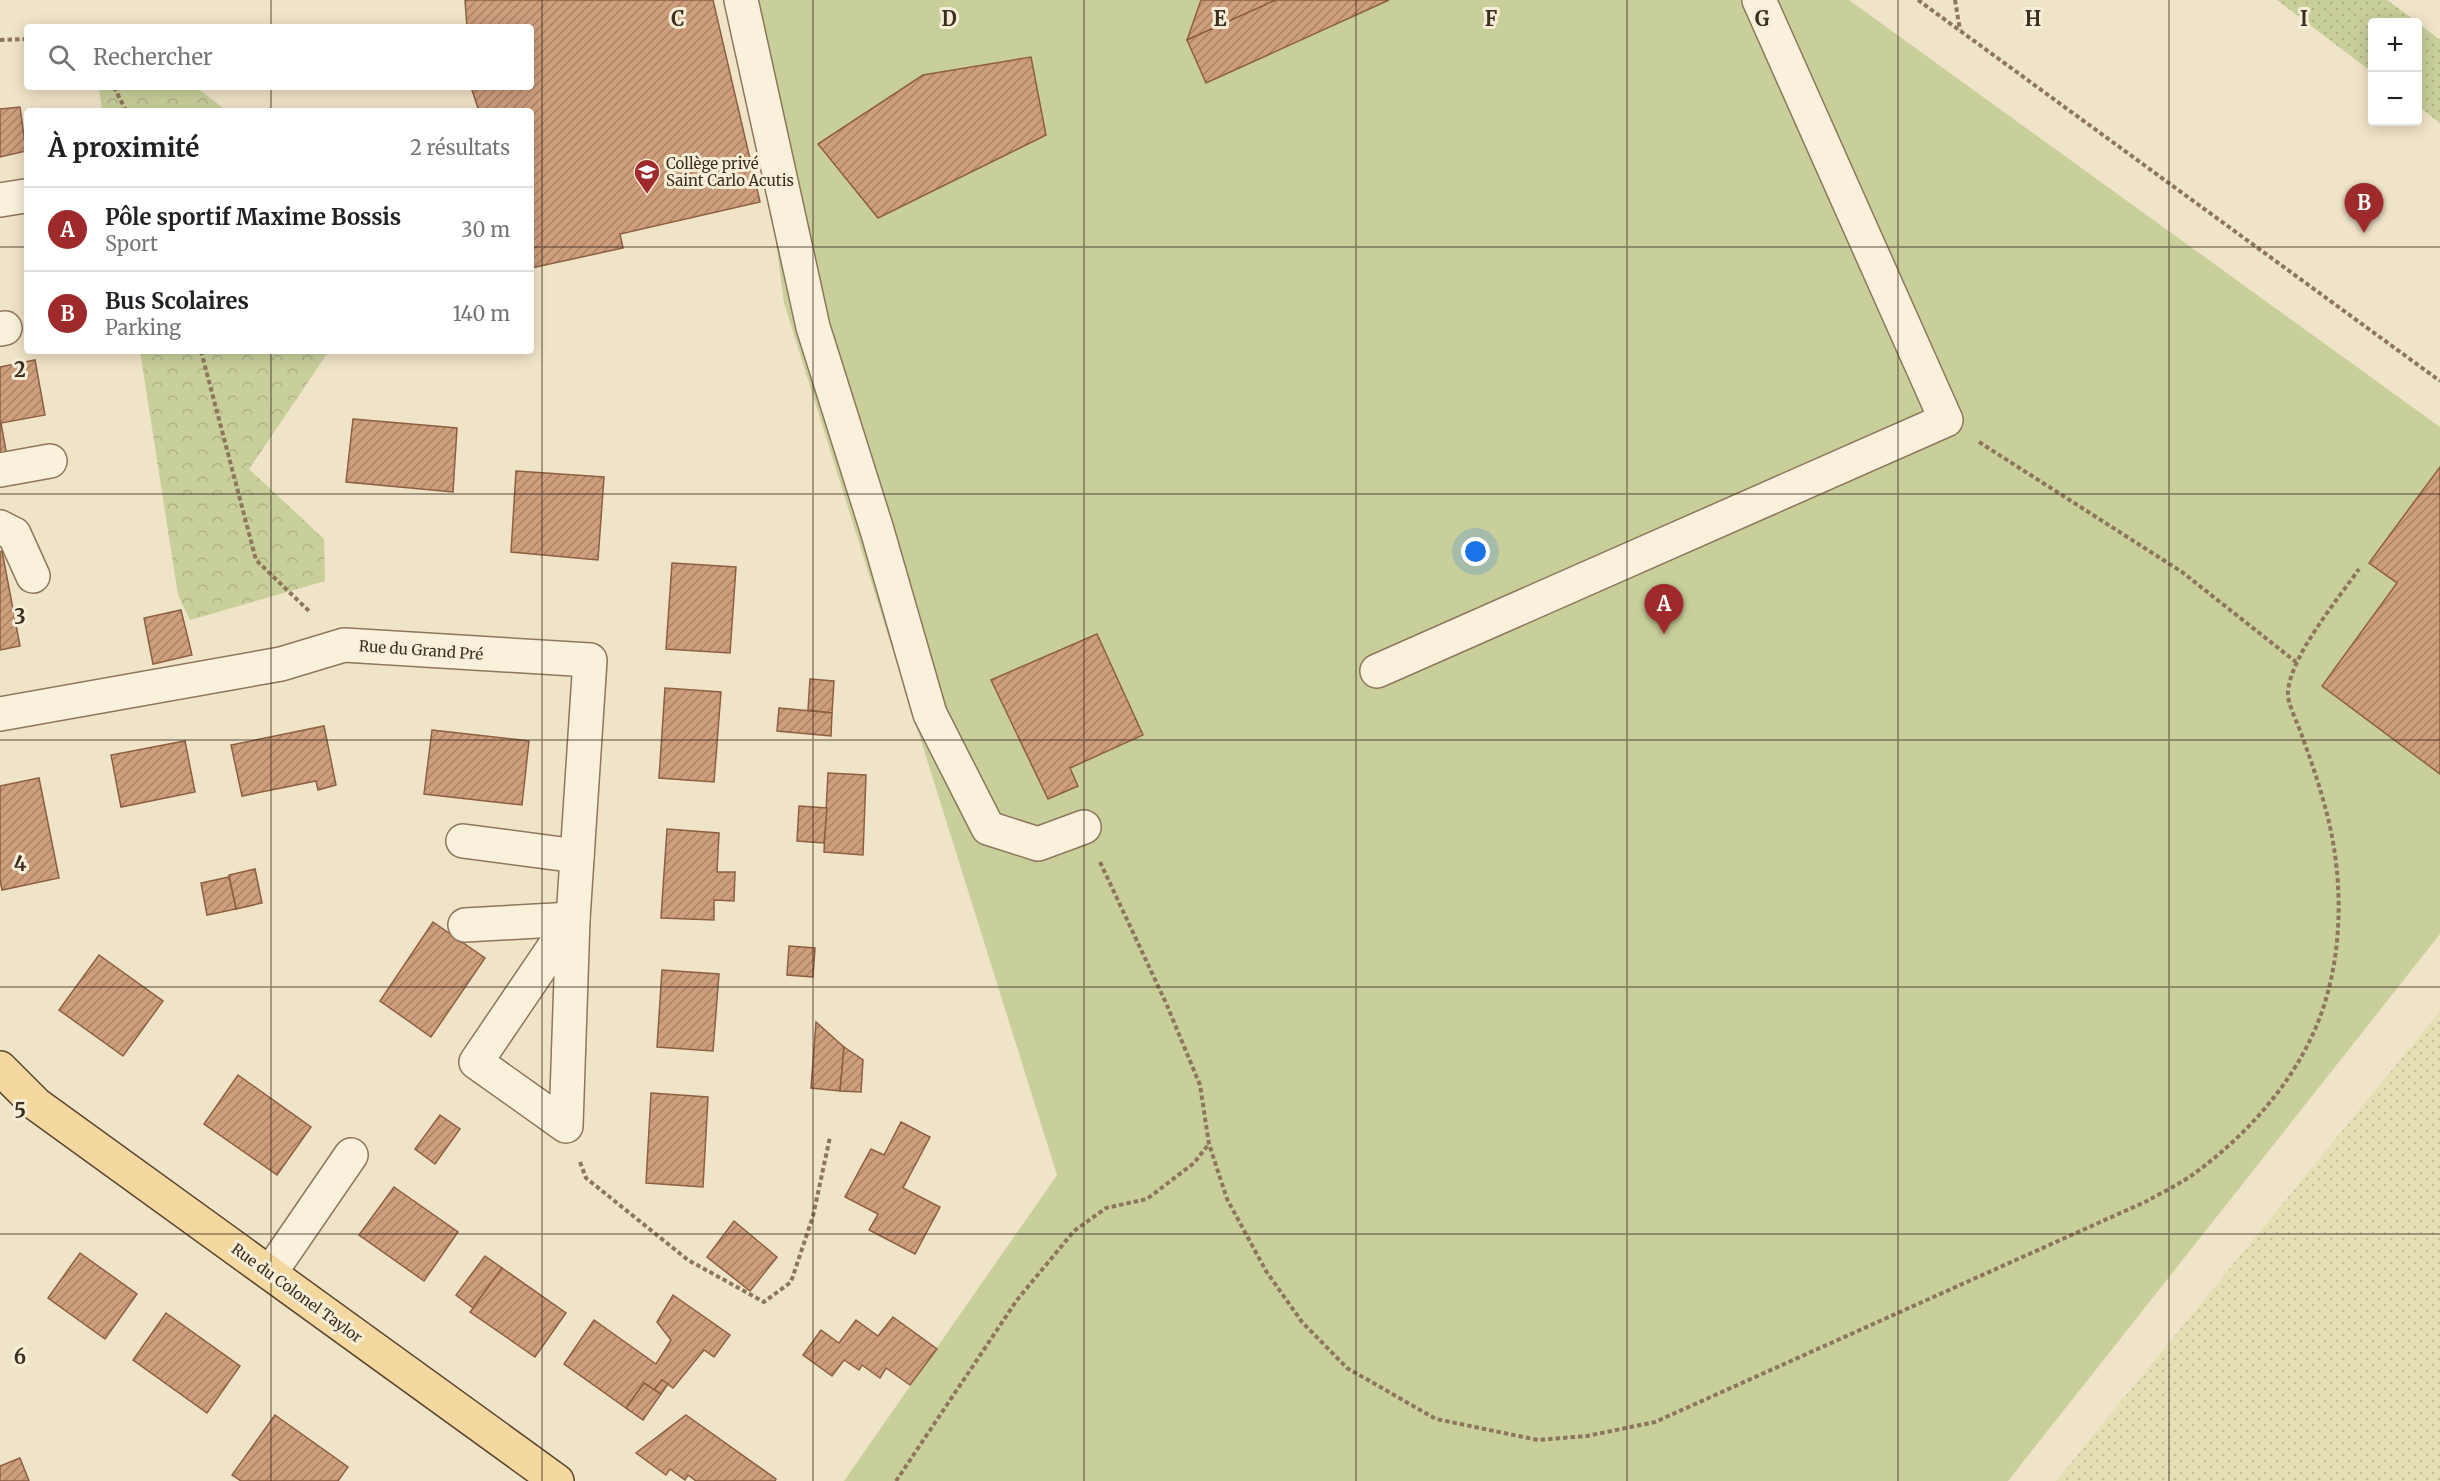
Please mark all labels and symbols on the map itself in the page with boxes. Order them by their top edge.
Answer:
text: C [671,6,685,31]
text: D [941,6,957,31]
text: E [1213,6,1227,31]
text: F [1485,6,1498,31]
text: G [1755,6,1770,31]
text: H [2025,6,2041,31]
text: I [2300,6,2308,31]
place label: Collège privé Saint Carlo Acutis [666,154,794,190]
school or university icon: Collège privé Saint Carlo Acutis [632,157,662,195]
pin: B [2344,184,2384,233]
text: 2 [14,357,26,382]
your location [1461,537,1490,566]
pin: A [1644,584,1684,634]
text: 3 [14,604,26,629]
street label: Rue du Grand Pré [358,636,484,664]
text: 4 [14,851,27,876]
text: 5 [14,1098,26,1123]
street label: Rue du Colonel Taylor [228,1239,366,1347]
text: 6 [14,1344,26,1369]

